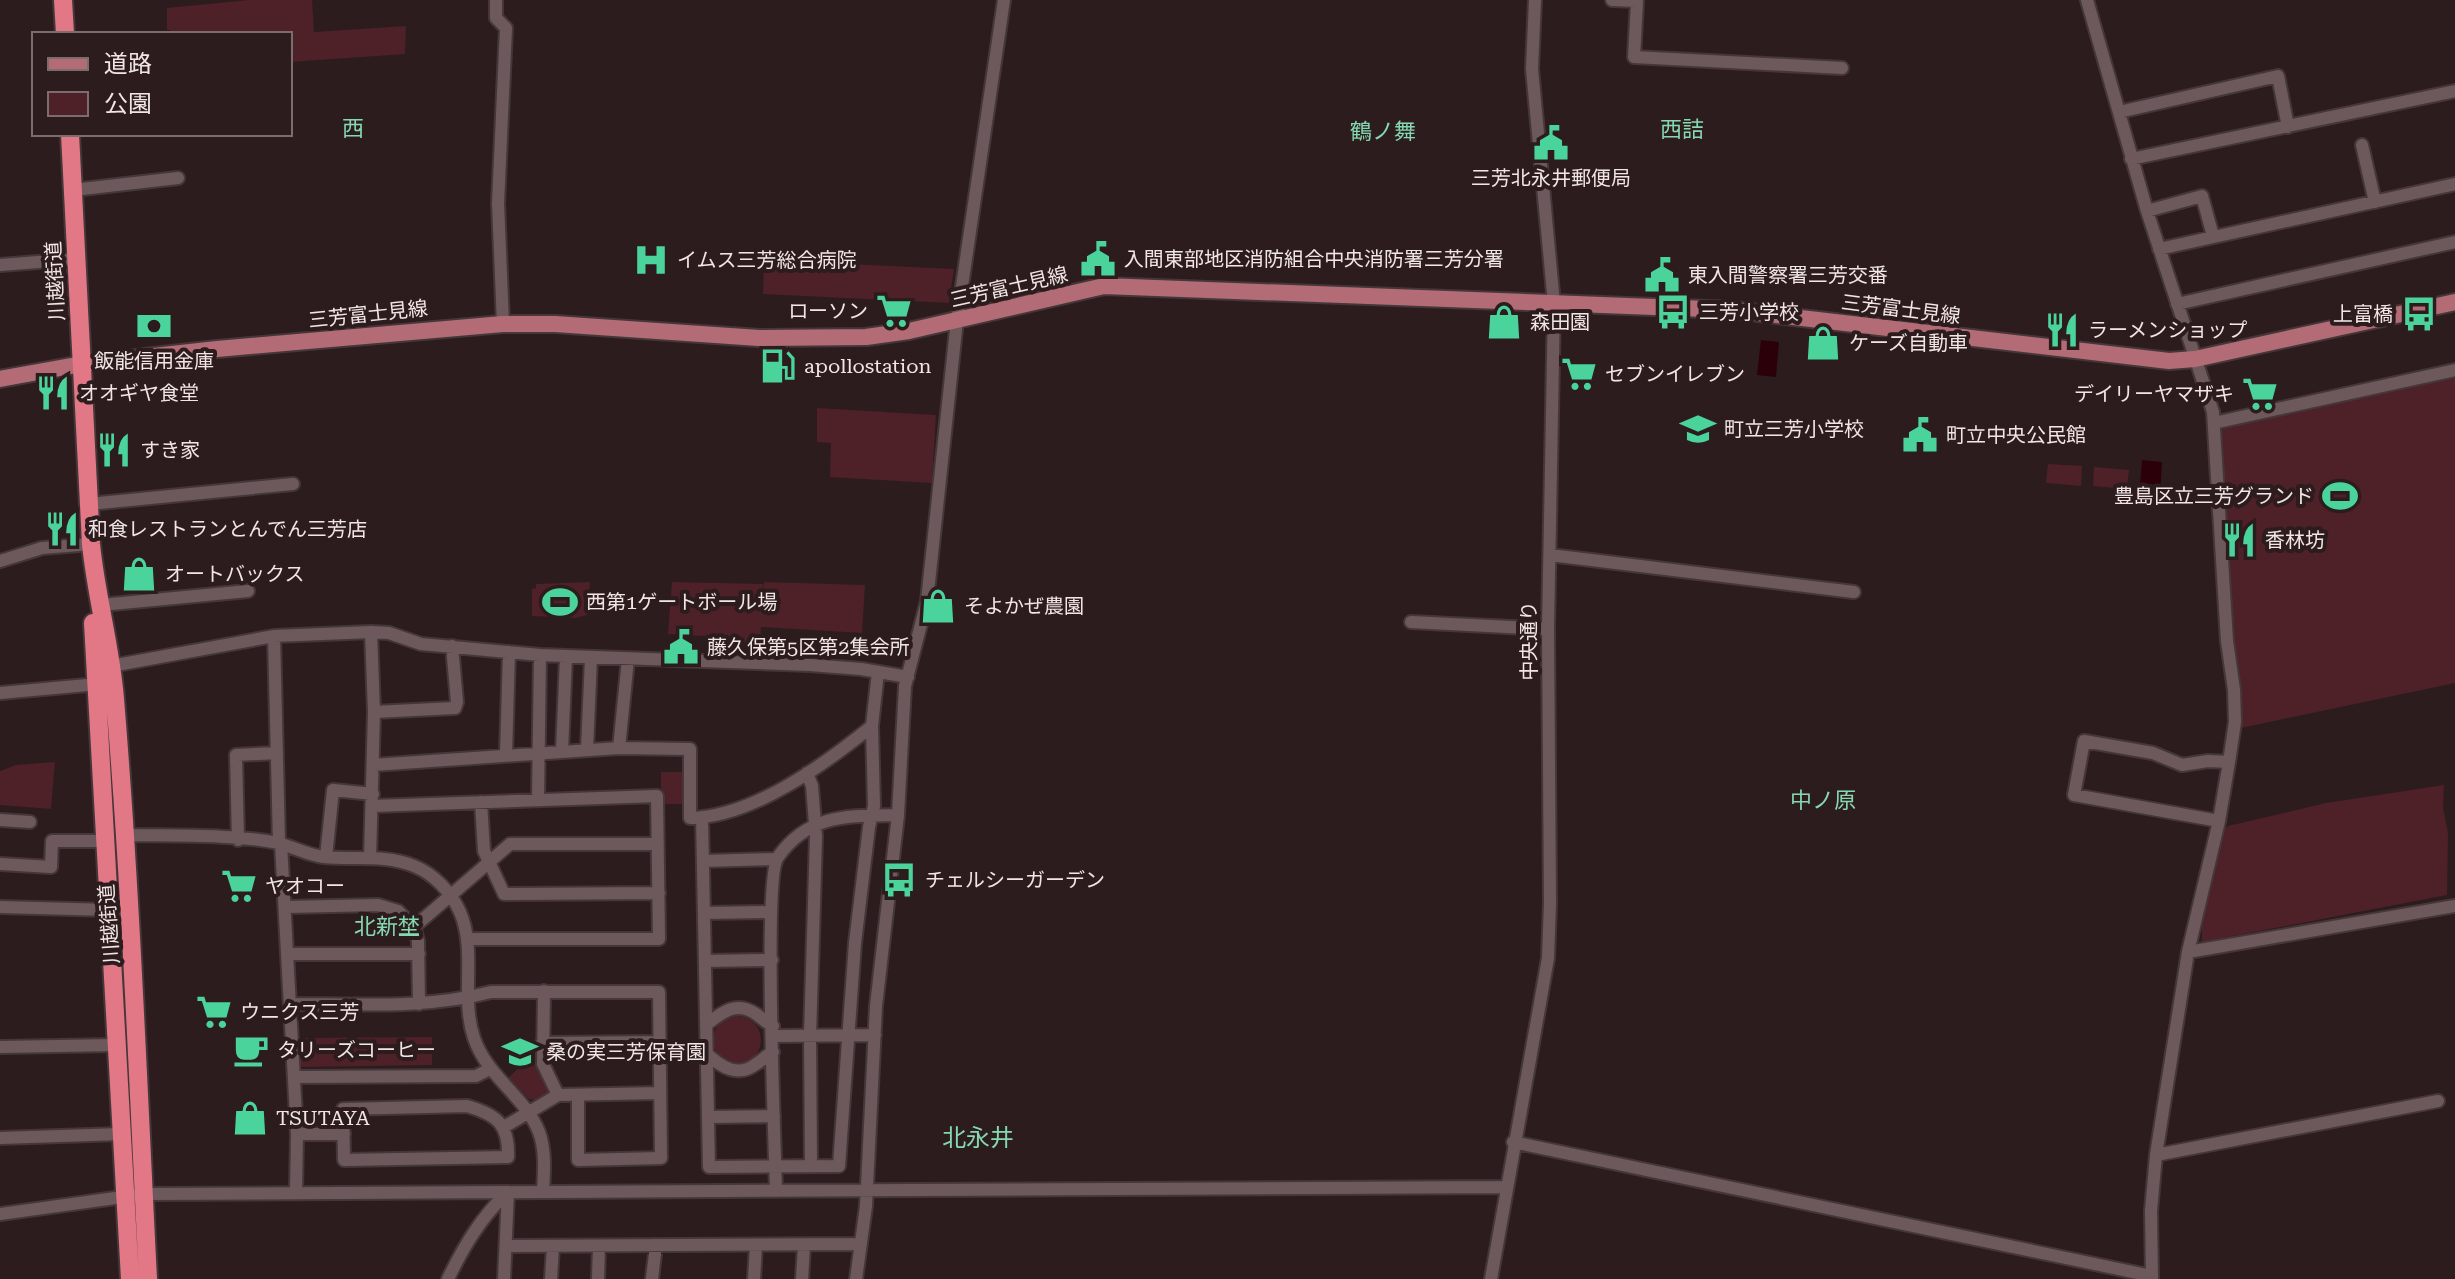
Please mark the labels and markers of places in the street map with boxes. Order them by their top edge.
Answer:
public building icon: 三芳北永井郵便局 [1532,124,1570,162]
place label: 三芳北永井郵便局 [1471,166,1631,190]
public building icon: 入間東部地区消防組合中央消防署三芳分署 [1079,240,1117,278]
hospital icon: イムス三芳総合病院 [632,241,670,279]
place label: 入間東部地区消防組合中央消防署三芳分署 [1124,247,1504,271]
place label: イムス三芳総合病院 [677,248,857,272]
public building icon: 東入間警察署三芳交番 [1643,256,1681,294]
place label: 東入間警察署三芳交番 [1688,263,1888,287]
supermarket icon: ローソン [875,292,913,330]
bus stop icon: 三芳小学校 [1654,293,1692,331]
bus stop icon: 上富橋 [2400,295,2438,333]
place label: ローソン [788,299,868,323]
place label: 三芳小学校 [1699,300,1799,324]
place label: 上富橋 [2333,302,2393,326]
shop icon: 森田園 [1485,303,1523,341]
bank icon: 飯能信用金庫 [135,307,173,345]
place label: 森田園 [1530,310,1590,334]
restaurant icon: ラーメンショップ [2043,311,2081,349]
place label: ラーメンショップ [2088,318,2247,342]
shop icon: ケーズ自動車 [1804,324,1842,362]
place label: ケーズ自動車 [1849,331,1968,355]
fuel station icon: apollostation [759,347,797,385]
place label: 飯能信用金庫 [94,349,214,373]
place label: apollostation [804,354,931,378]
supermarket icon: セブンイレブン [1560,355,1598,393]
place label: セブンイレブン [1605,362,1745,386]
restaurant icon: オオギヤ食堂 [34,374,72,412]
supermarket icon: デイリーヤマザキ [2241,375,2279,413]
place label: オオギヤ食堂 [79,381,199,405]
place label: デイリーヤマザキ [2074,382,2234,406]
school or university icon: 町立三芳小学校 [1679,410,1717,448]
public building icon: 町立中央公民館 [1901,416,1939,454]
place label: 町立三芳小学校 [1724,417,1864,441]
place label: 町立中央公民館 [1946,423,2086,447]
restaurant icon: すき家 [95,431,133,469]
place label: すき家 [140,438,200,462]
sports icon: 豊島区立三芳グランド [2321,477,2359,515]
place label: 豊島区立三芳グランド [2114,484,2314,508]
restaurant icon: 和食レストランとんでん三芳店 [43,510,81,548]
place label: 和食レストランとんでん三芳店 [88,517,367,541]
restaurant icon: 香林坊 [2220,521,2258,559]
place label: 香林坊 [2265,528,2325,552]
shop icon: オートバックス [120,555,158,593]
place label: オートバックス [165,562,304,586]
sports icon: 西第1ゲートボール場 [541,583,579,621]
shop icon: そよかぜ農園 [919,587,957,625]
place label: 西第1ゲートボール場 [586,590,777,614]
place label: そよかぜ農園 [964,594,1084,618]
public building icon: 藤久保第5区第2集会所 [662,628,700,666]
place label: 藤久保第5区第2集会所 [707,635,909,659]
bus stop icon: チェルシーガーデン [880,861,918,899]
supermarket icon: ヤオコー [220,867,258,905]
place label: チェルシーガーデン [925,868,1105,892]
place label: ヤオコー [265,874,345,898]
supermarket icon: ウニクス三芳 [195,993,233,1031]
place label: ウニクス三芳 [240,1000,359,1024]
cafe icon: タリーズコーヒー [232,1031,270,1069]
school or university icon: 桑の実三芳保育園 [501,1033,539,1071]
place label: タリーズコーヒー [277,1038,436,1062]
place label: 桑の実三芳保育園 [546,1040,706,1064]
shop icon: TSUTAYA [231,1099,269,1137]
place label: TSUTAYA [276,1106,370,1130]

